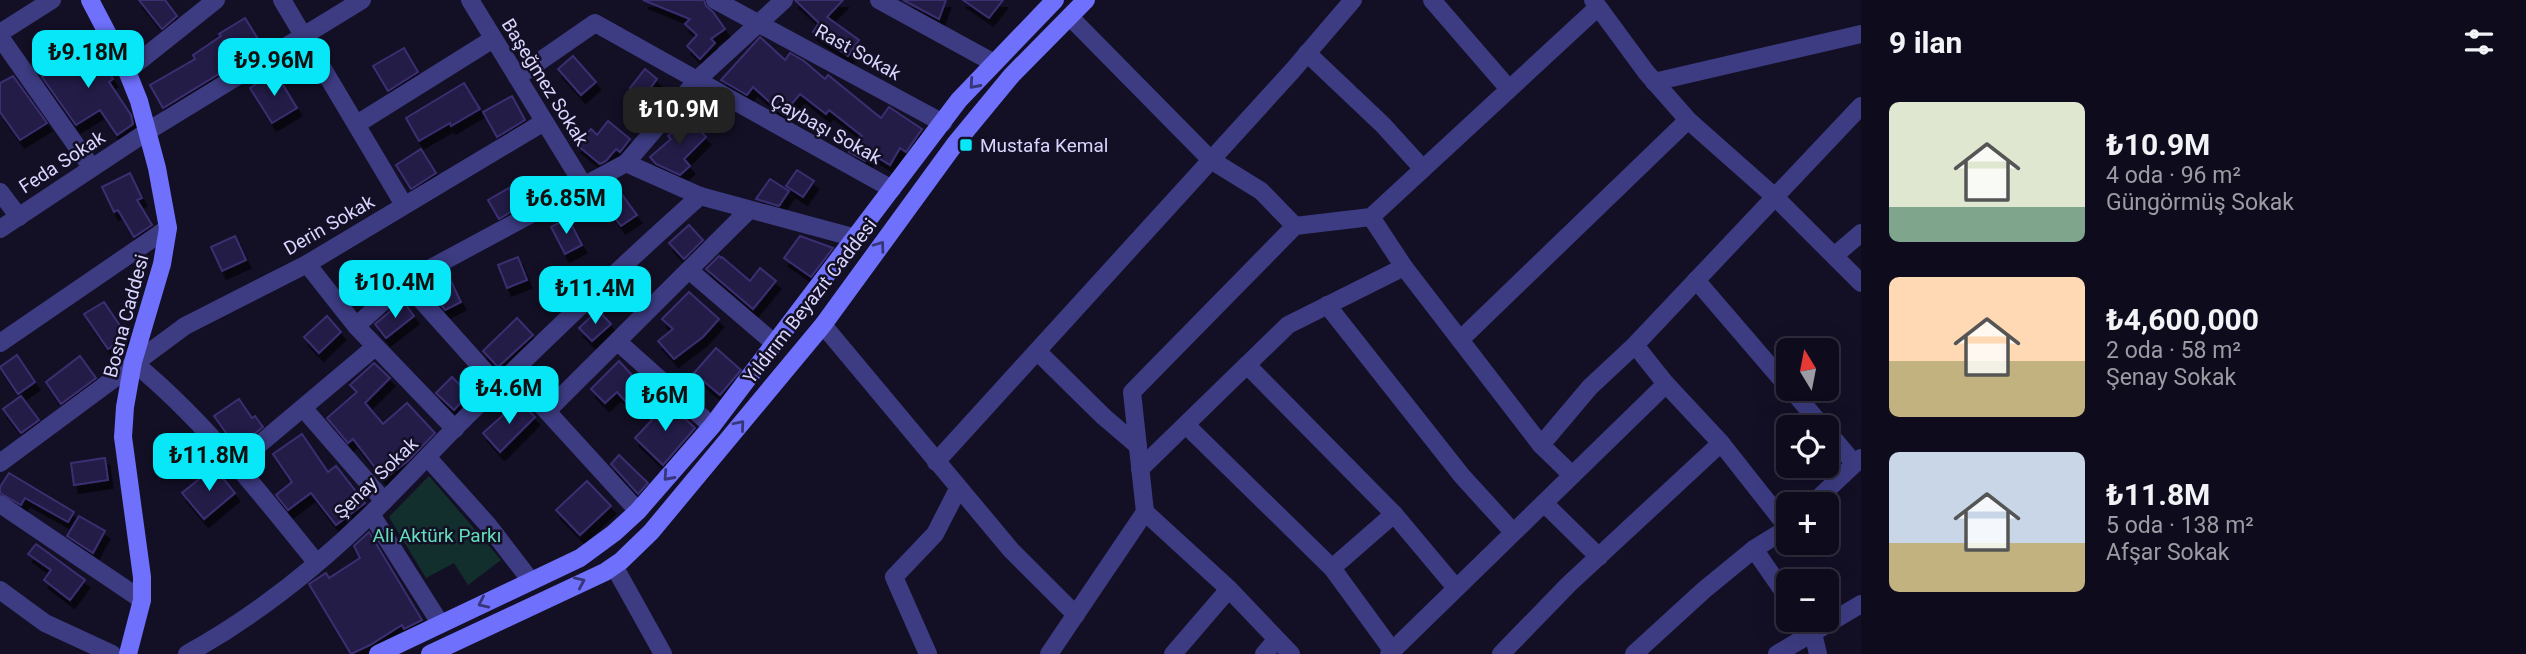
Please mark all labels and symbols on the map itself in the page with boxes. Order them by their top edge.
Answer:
street label: Başeğmez Sokak [497,14,593,150]
street label: Rast Sokak [811,19,905,85]
pin: ₺9.18M [31,31,145,90]
pin: ₺9.96M [217,38,331,98]
one-way arrow [970,76,982,89]
pin: ₺10.9M [622,88,736,147]
street label: Çaybaşı Sokak [766,89,886,169]
street label: Feda Sokak [15,126,110,198]
place label: Mustafa Kemal [980,134,1108,157]
marker: Mustafa Kemal [958,137,974,153]
pin: ₺6.85M [509,176,623,236]
street label: Derin Sokak [280,190,379,260]
street label: Yıldırım Beyazıt Caddesi [738,214,882,388]
one-way arrow [872,241,885,254]
street label: Bosna Caddesi [99,252,153,380]
pin: ₺10.4M [338,260,452,320]
pin: ₺11.4M [538,266,652,326]
north arrow [1776,338,1839,401]
pin: ₺4.6M [460,366,558,426]
pin: ₺6M [631,374,699,433]
one-way arrow [732,420,744,433]
street label: Şenay Sokak [329,432,423,524]
pin: ₺11.8M [152,434,266,493]
one-way arrow [664,468,676,481]
park label: Ali Aktürk Parkı [373,524,501,547]
one-way arrow [573,577,585,591]
one-way arrow [478,595,491,609]

